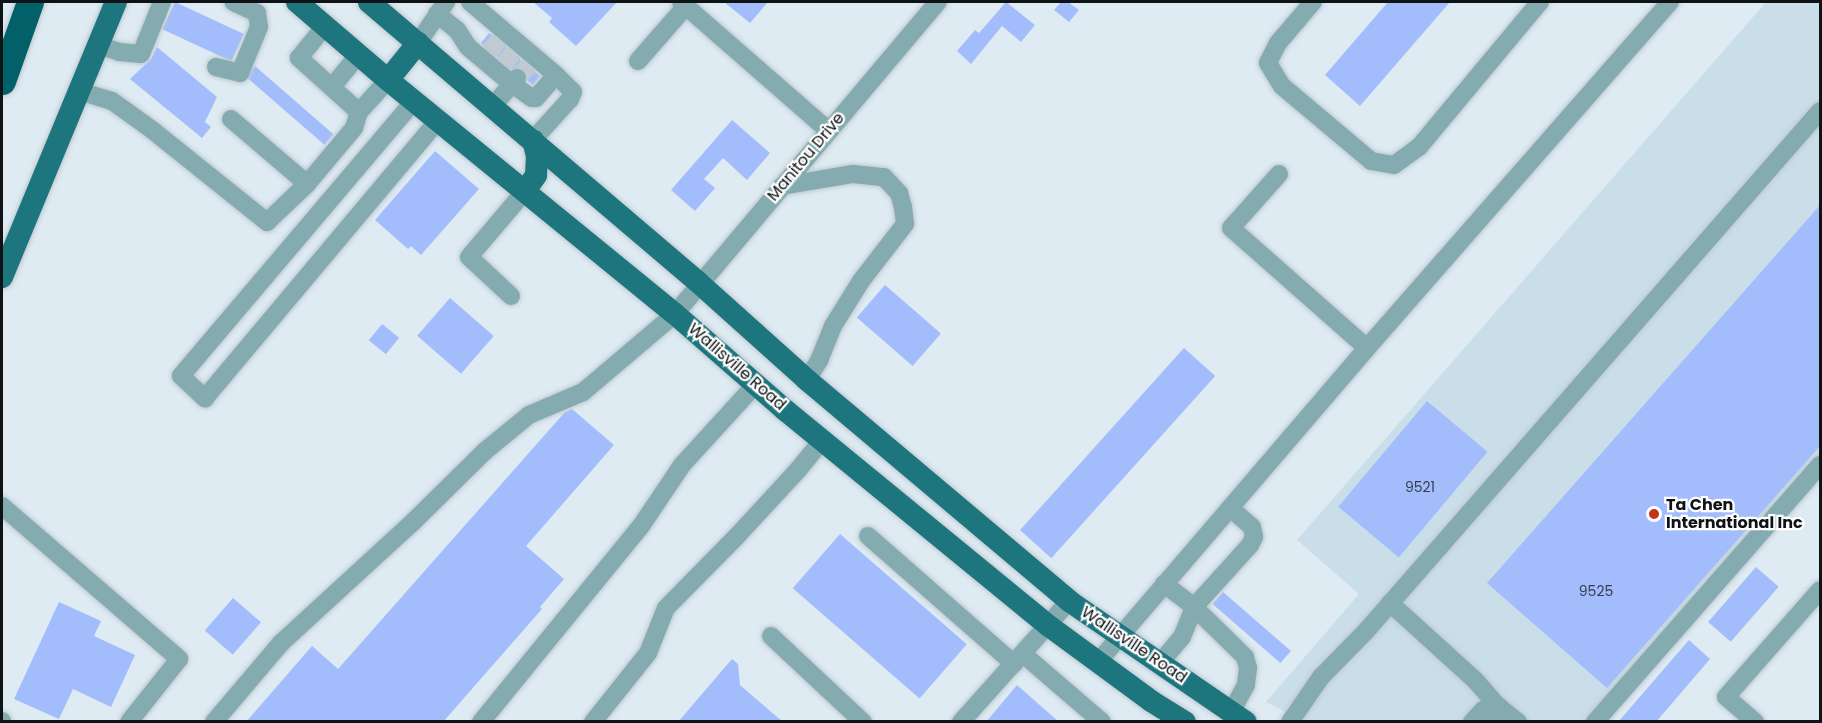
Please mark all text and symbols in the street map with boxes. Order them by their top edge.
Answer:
street label: Manitou Drive [763,109,849,205]
street label: Wallisville Road [684,319,790,415]
house number: 9521 [1405,479,1435,495]
place label: Ta Chen International Inc [1666,495,1803,533]
marker: Ta Chen International Inc [1647,507,1661,521]
house number: 9525 [1579,583,1613,599]
street label: Wallisville Road [1078,603,1190,687]

